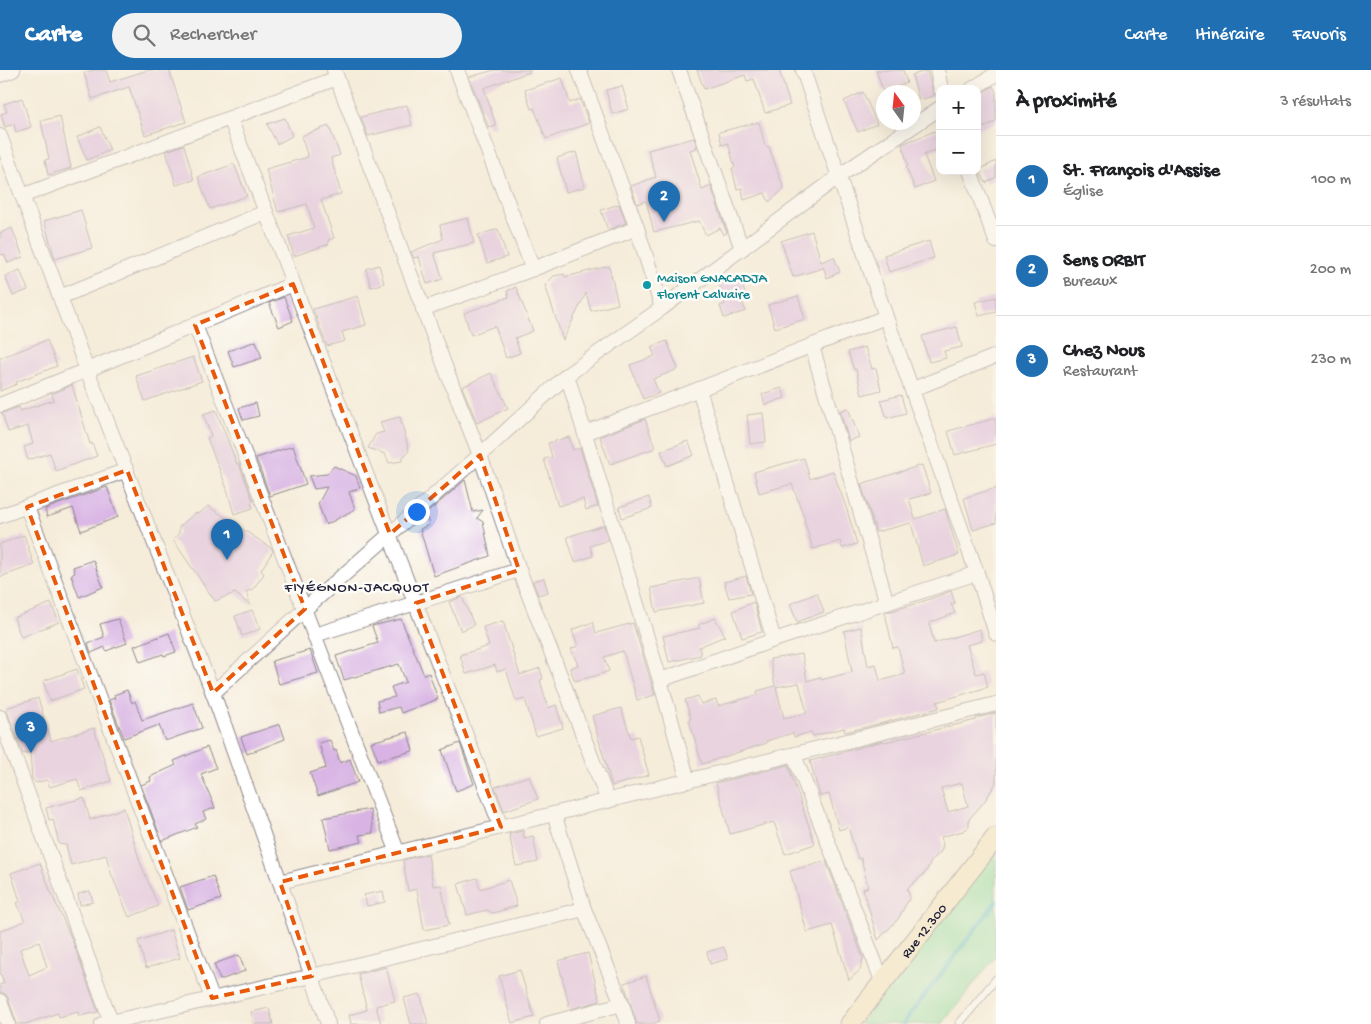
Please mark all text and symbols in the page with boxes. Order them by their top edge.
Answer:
search box [112,13,462,58]
text: Carte [25,21,82,50]
icon: search [130,21,158,49]
text: Rechercher [170,24,256,47]
text: Carte [1124,25,1167,46]
text: Itinéraire [1195,25,1265,46]
text: Favoris [1293,25,1346,46]
north arrow [876,85,921,130]
map controls [936,85,981,175]
button: + [936,85,981,130]
text: À proximité [1016,90,1117,115]
text: 3 résultats [1280,93,1351,112]
button: − [936,130,981,175]
text: St. François d'Assise [1063,160,1220,183]
text: 1 [1029,171,1035,190]
text: 100 m [1311,171,1351,190]
pin: 2 [648,181,680,222]
text: Église [1063,183,1103,202]
text: Sens ORBIT [1063,250,1145,273]
text: 2 [1028,261,1036,280]
text: 200 m [1310,261,1351,280]
place label: Maison GNACADJA Florent Calvaire [656,271,768,304]
text: Bureaux [1063,273,1117,292]
marker: Maison GNACADJA Florent Calvaire [641,279,653,291]
text: Chez Nous [1063,340,1144,363]
text: 3 [1028,351,1036,370]
text: 230 m [1311,351,1351,370]
text: Restaurant [1063,363,1137,382]
your location [404,499,430,525]
pin: 1 [211,519,243,560]
district label: FIYÉGNON-JACQUOT [284,579,430,597]
pin: 3 [15,712,47,753]
street label: Rue 12.300 [899,901,952,962]

